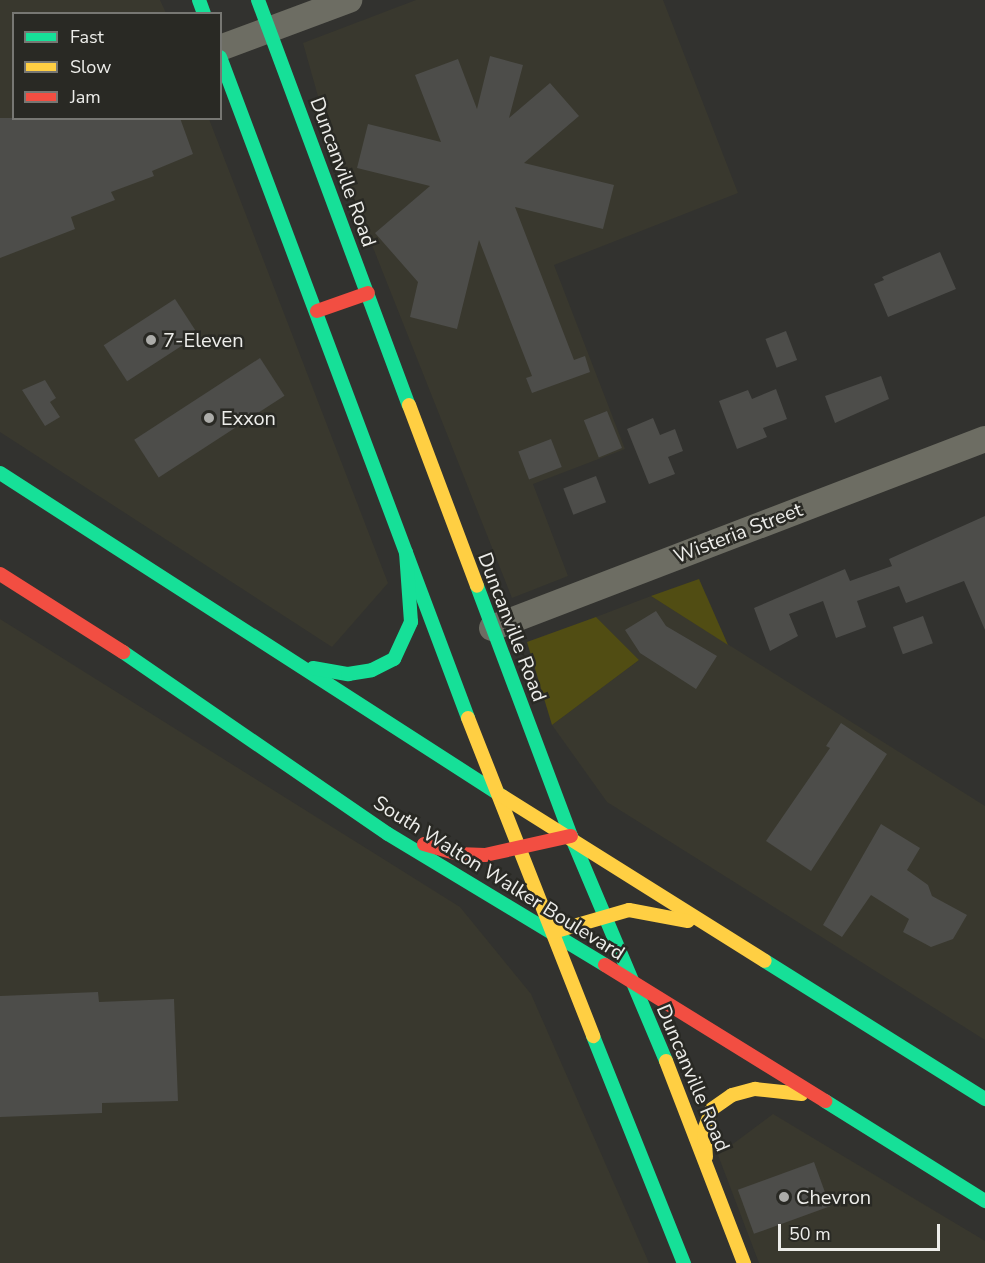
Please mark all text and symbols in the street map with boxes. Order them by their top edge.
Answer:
legend [12,12,222,120]
text: Fast [70,25,104,49]
text: Slow [70,55,111,79]
text: Jam [70,85,101,109]
street label: Duncanville Road [305,94,381,250]
place label: 7-Eleven [163,328,244,352]
marker: 7-Eleven [144,333,158,347]
place label: Exxon [221,406,276,430]
marker: Exxon [202,411,216,425]
street label: Wisteria Street [670,497,806,569]
street label: Duncanville Road [473,549,551,705]
street label: South Walton Walker Boulevard [369,791,629,965]
street label: Duncanville Road [651,1001,735,1155]
place label: Chevron [796,1185,871,1209]
marker: Chevron [777,1190,791,1204]
scale bar [781,1212,943,1250]
text: 50 m [789,1222,831,1246]

